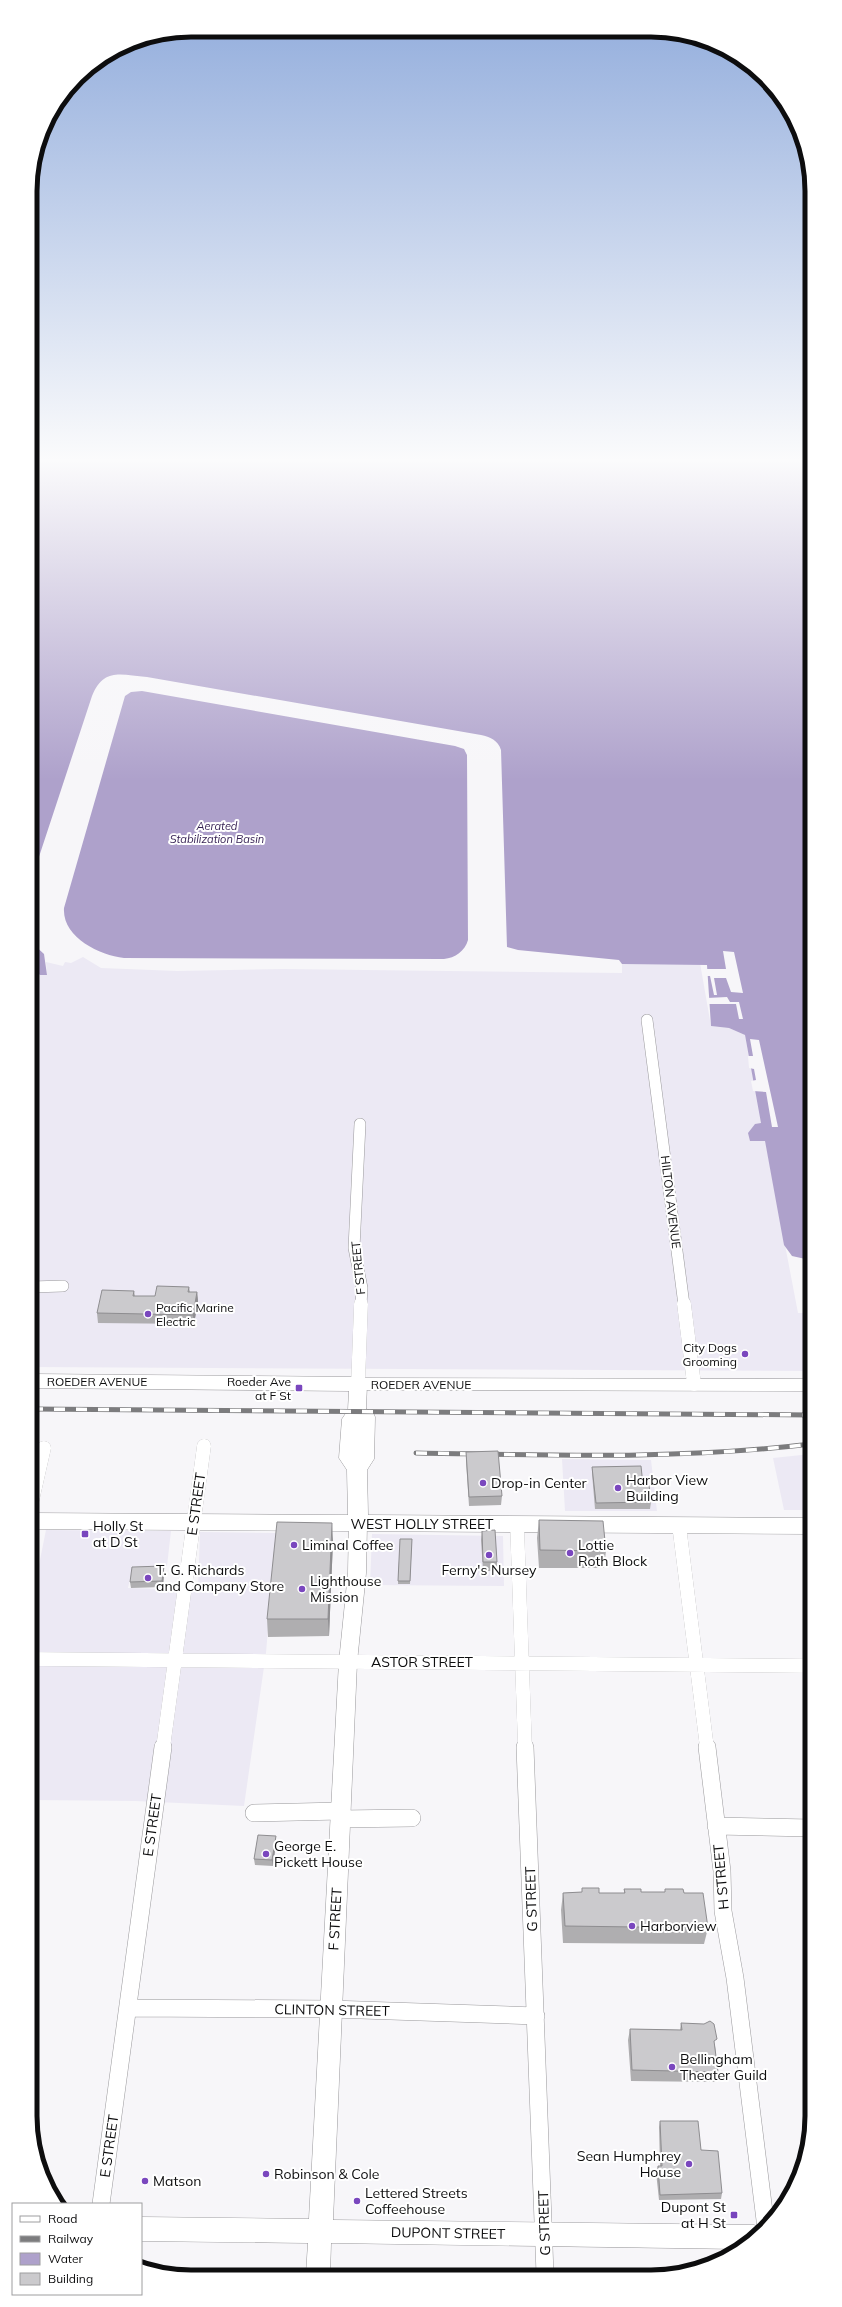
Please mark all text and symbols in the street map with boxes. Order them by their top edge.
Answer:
water label: Aerated Stabilization Basin [170,819,264,846]
street label: HILTON AVENUE [658,1155,684,1249]
street label: F STREET [348,1240,368,1296]
place label: Pacific Marine Electric [156,1300,234,1329]
marker: Pacific Marine Electric [143,1309,153,1319]
place label: City Dogs Grooming [683,1340,737,1369]
marker: City Dogs Grooming [740,1349,750,1359]
street label: ROEDER AVENUE [47,1374,147,1389]
place label: Roeder Ave at F St [227,1374,291,1403]
street label: ROEDER AVENUE [371,1377,471,1392]
marker: Roeder Ave at F St [294,1383,304,1393]
street label: E STREET [183,1471,209,1537]
place label: Harbor View Building [626,1471,708,1505]
place label: Drop-in Center [491,1474,588,1492]
marker: Drop-in Center [478,1478,488,1488]
marker: Harbor View Building [613,1483,623,1493]
street label: WEST HOLLY STREET [351,1515,494,1533]
place label: Holly St at D St [93,1517,143,1551]
marker: Holly St at D St [80,1529,90,1539]
place label: Liminal Coffee [302,1536,393,1554]
place label: Lottie Roth Block [578,1536,648,1570]
marker: Liminal Coffee [289,1540,299,1550]
marker: Lottie Roth Block [565,1548,575,1558]
marker: Ferny's Nursey [484,1550,494,1560]
place label: T. G. Richards and Company Store [156,1561,284,1595]
place label: Ferny's Nursey [441,1561,537,1579]
place label: Lighthouse Mission [310,1572,381,1606]
marker: T. G. Richards and Company Store [143,1573,153,1583]
marker: Lighthouse Mission [297,1584,307,1594]
street label: ASTOR STREET [371,1653,474,1671]
street label: E STREET [139,1792,165,1858]
place label: George E. Pickett House [274,1837,363,1871]
street label: H STREET [709,1843,733,1911]
marker: George E. Pickett House [261,1849,271,1859]
street label: G STREET [521,1866,541,1932]
street label: F STREET [324,1887,346,1951]
place label: Harborview [640,1917,717,1935]
marker: Harborview [627,1921,637,1931]
street label: CLINTON STREET [274,2000,390,2020]
place label: Bellingham Theater Guild [680,2050,767,2084]
marker: Bellingham Theater Guild [667,2062,677,2072]
street label: E STREET [96,2113,122,2179]
place label: Sean Humphrey House [577,2147,682,2181]
marker: Sean Humphrey House [684,2159,694,2169]
place label: Robinson & Cole [274,2165,379,2183]
marker: Robinson & Cole [261,2169,271,2179]
place label: Matson [153,2172,201,2190]
marker: Matson [140,2176,150,2186]
place label: Lettered Streets Coffeehouse [365,2184,468,2218]
street label: G STREET [534,2190,554,2256]
marker: Lettered Streets Coffeehouse [352,2196,362,2206]
place label: Dupont St at H St [661,2198,726,2232]
legend [12,2203,142,2295]
marker: Dupont St at H St [729,2210,739,2220]
text: Road [48,2211,77,2226]
street label: DUPONT STREET [391,2223,506,2243]
text: Railway [48,2231,94,2246]
text: Water [48,2251,84,2266]
text: Building [48,2271,93,2286]

